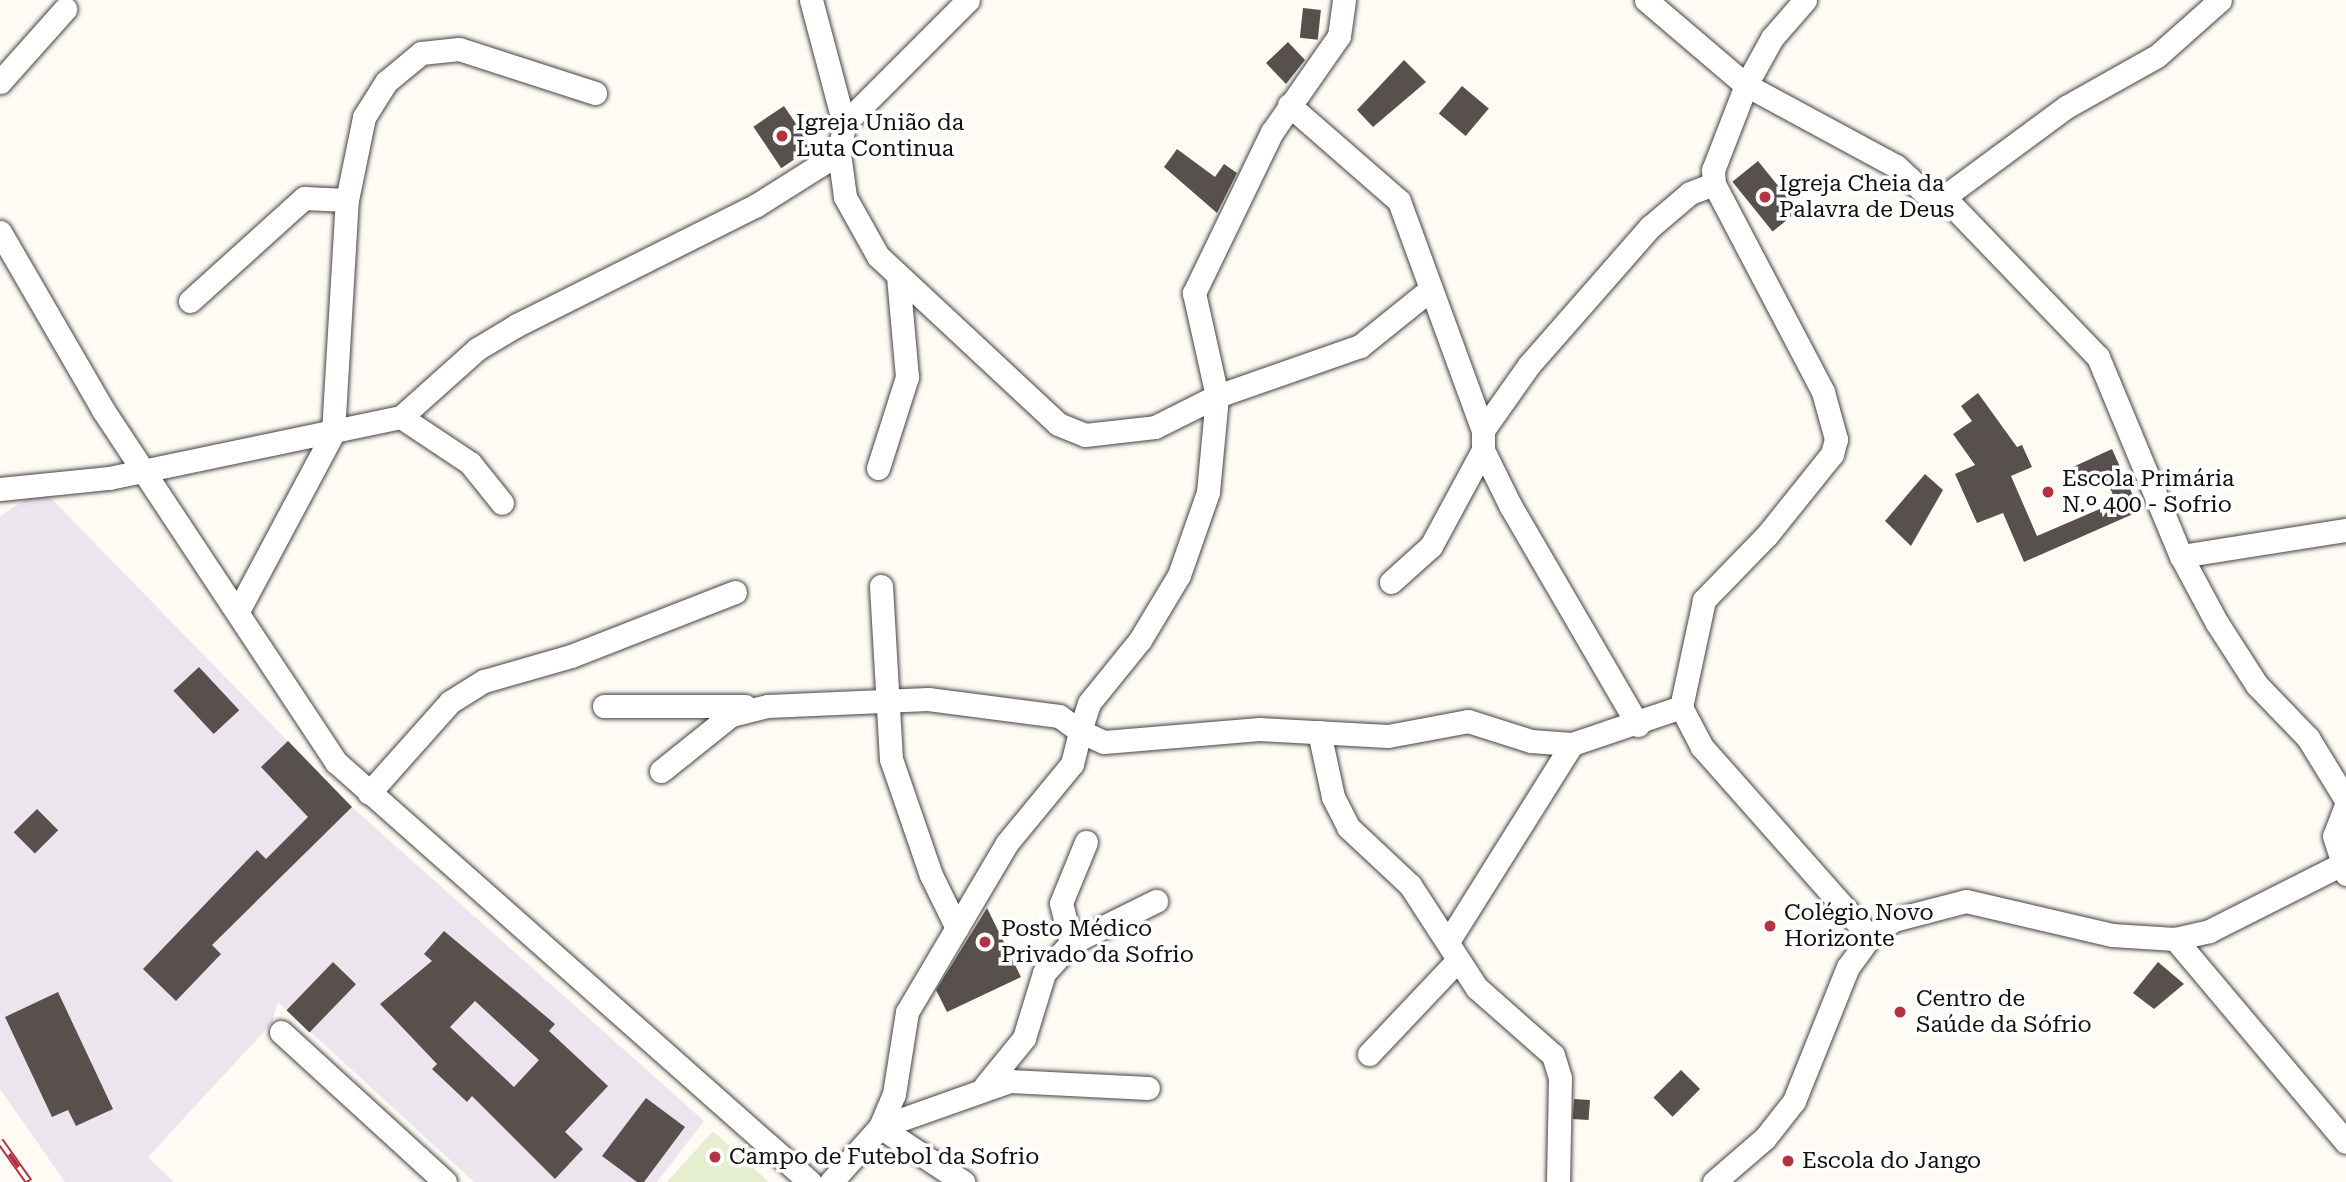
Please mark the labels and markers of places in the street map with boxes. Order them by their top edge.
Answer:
place label: Igreja União da Luta Continua [796,109,964,163]
marker: Igreja União da Luta Continua [774,128,790,144]
place label: Igreja Cheia da Palavra de Deus [1779,170,1954,224]
marker: Igreja Cheia da Palavra de Deus [1757,189,1773,205]
place label: Escola Primária N.º 400 - Sofrio [2062,465,2234,519]
marker: Escola Primária N.º 400 - Sofrio [2040,484,2056,500]
place label: Colégio Novo Horizonte [1784,899,1933,953]
place label: Posto Médico Privado da Sofrio [1001,915,1194,969]
marker: Colégio Novo Horizonte [1762,918,1778,934]
marker: Posto Médico Privado da Sofrio [975,932,995,952]
place label: Centro de Saúde da Sófrio [1916,985,2092,1039]
marker: Centro de Saúde da Sófrio [1890,1002,1910,1022]
place label: Campo de Futebol da Sofrio [729,1143,1039,1171]
place label: Escola do Jango [1802,1147,1981,1175]
marker: Campo de Futebol da Sofrio [707,1149,723,1165]
marker: Escola do Jango [1780,1153,1796,1169]

